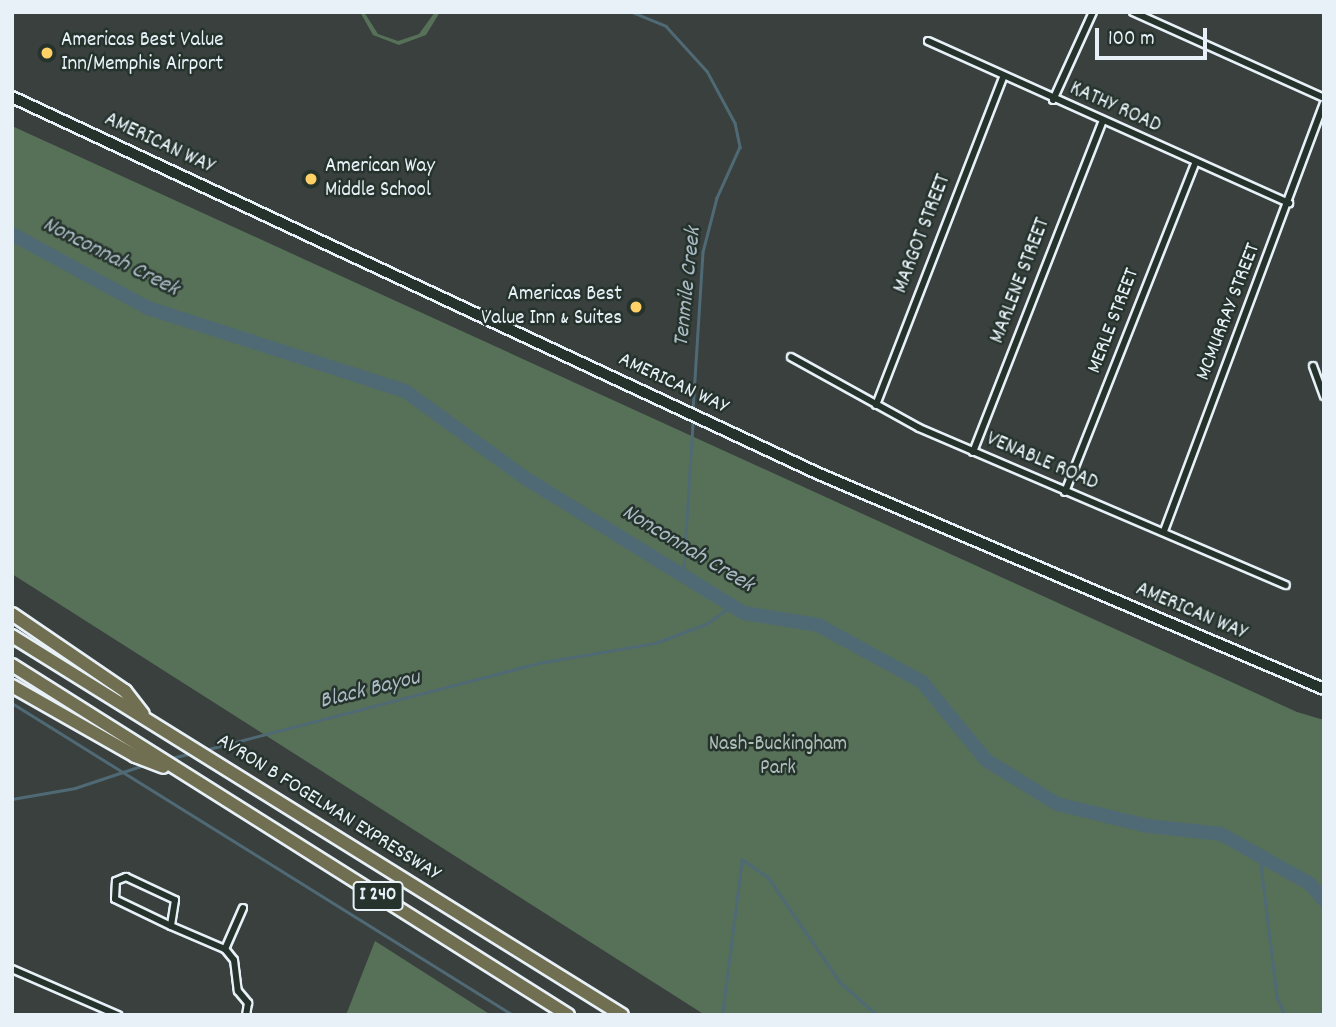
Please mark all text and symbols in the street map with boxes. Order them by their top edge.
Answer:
scale bar [1098,14,1210,58]
text: 100 m [1108,25,1155,55]
place label: Americas Best Value Inn/Memphis Airport [61,28,224,78]
marker: Americas Best Value Inn/Memphis Airport [39,45,55,61]
street label: KATHY ROAD [1065,77,1165,139]
street label: AMERICAN WAY [100,108,218,180]
place label: American Way Middle School [325,154,435,204]
marker: American Way Middle School [303,171,319,187]
street label: MARGOT STREET [889,171,957,297]
water label: Nonconnah Creek [37,212,183,304]
street label: MARLENE STREET [986,215,1056,347]
water label: Tenmile Creek [669,226,709,348]
street label: MCMURRAY STREET [1191,240,1267,384]
street label: MERLE STREET [1082,265,1146,377]
place label: Americas Best Value Inn & Suites [481,282,622,332]
marker: Americas Best Value Inn & Suites [628,299,644,315]
street label: AMERICAN WAY [614,348,732,420]
street label: VENABLE ROAD [982,427,1102,497]
water label: Nonconnah Creek [616,500,758,600]
street label: AMERICAN WAY [1132,577,1250,647]
water label: Black Bayou [317,665,423,717]
street label: AVRON B FOGELMAN EXPRESSWAY [212,729,444,887]
park label: Nash-Buckingham Park [709,732,847,782]
road number: I 240 [352,880,404,912]

